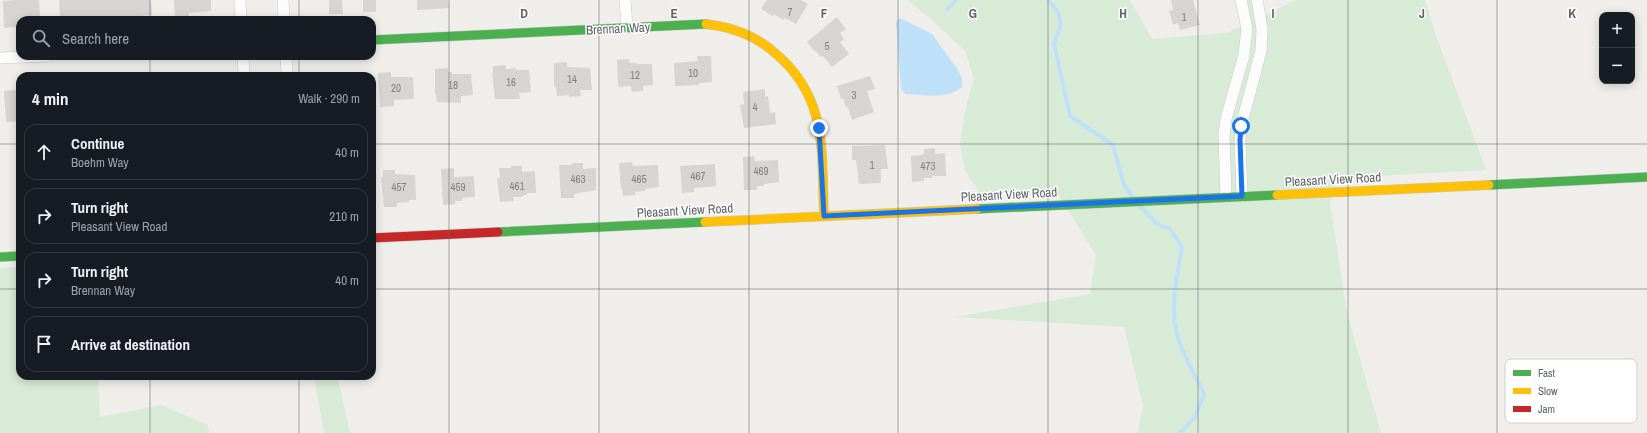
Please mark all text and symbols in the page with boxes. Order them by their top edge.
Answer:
text: D [520,5,528,22]
text: E [670,5,678,22]
house number: 7 [787,5,793,19]
text: F [821,5,828,22]
text: G [969,5,977,22]
text: H [1119,5,1127,22]
text: I [1272,5,1275,22]
text: J [1419,5,1425,22]
text: K [1568,5,1576,22]
house number: 1 [1181,10,1187,24]
map controls [1599,12,1635,84]
button: + [1599,12,1635,48]
search box [16,16,376,60]
street label: Brennan Way [586,18,651,39]
icon: search [30,27,52,49]
text: Search here [62,28,129,49]
house number: 5 [824,39,830,53]
button: − [1599,48,1635,84]
house number: 10 [688,66,698,80]
house number: 12 [630,68,640,82]
house number: 14 [567,72,577,86]
house number: 16 [506,75,516,89]
house number: 18 [448,78,458,92]
house number: 20 [391,81,401,95]
text: 4 min [32,87,68,110]
house number: 3 [851,88,857,102]
text: Walk · 290 m [298,90,360,107]
house number: 4 [752,100,758,114]
route start [1232,117,1250,135]
route end [810,119,828,137]
text: Continue [71,133,124,154]
icon: ahead [33,141,55,163]
text: 40 m [335,144,359,161]
text: Boehm Way [71,154,129,171]
house number: 1 [869,158,875,172]
house number: 473 [920,159,936,173]
house number: 469 [753,164,769,178]
street label: Pleasant View Road [1284,168,1382,191]
house number: 467 [690,169,706,183]
house number: 463 [570,172,586,186]
house number: 465 [631,172,647,186]
house number: 461 [509,179,525,193]
house number: 457 [391,180,407,194]
house number: 459 [450,180,466,194]
street label: Pleasant View Road [960,183,1058,206]
text: Turn right [71,197,128,218]
street label: Pleasant View Road [636,199,734,222]
icon: right [33,205,55,227]
text: 210 m [329,208,359,225]
text: Pleasant View Road [71,218,167,235]
text: Turn right [71,261,128,282]
icon: right [33,269,55,291]
text: 40 m [335,272,359,289]
text: Brennan Way [71,282,135,299]
icon: arrive [33,333,55,355]
text: Arrive at destination [71,334,190,355]
legend [1505,359,1637,423]
text: Fast [1538,366,1556,380]
text: Slow [1538,384,1558,398]
text: Jam [1538,402,1555,416]

